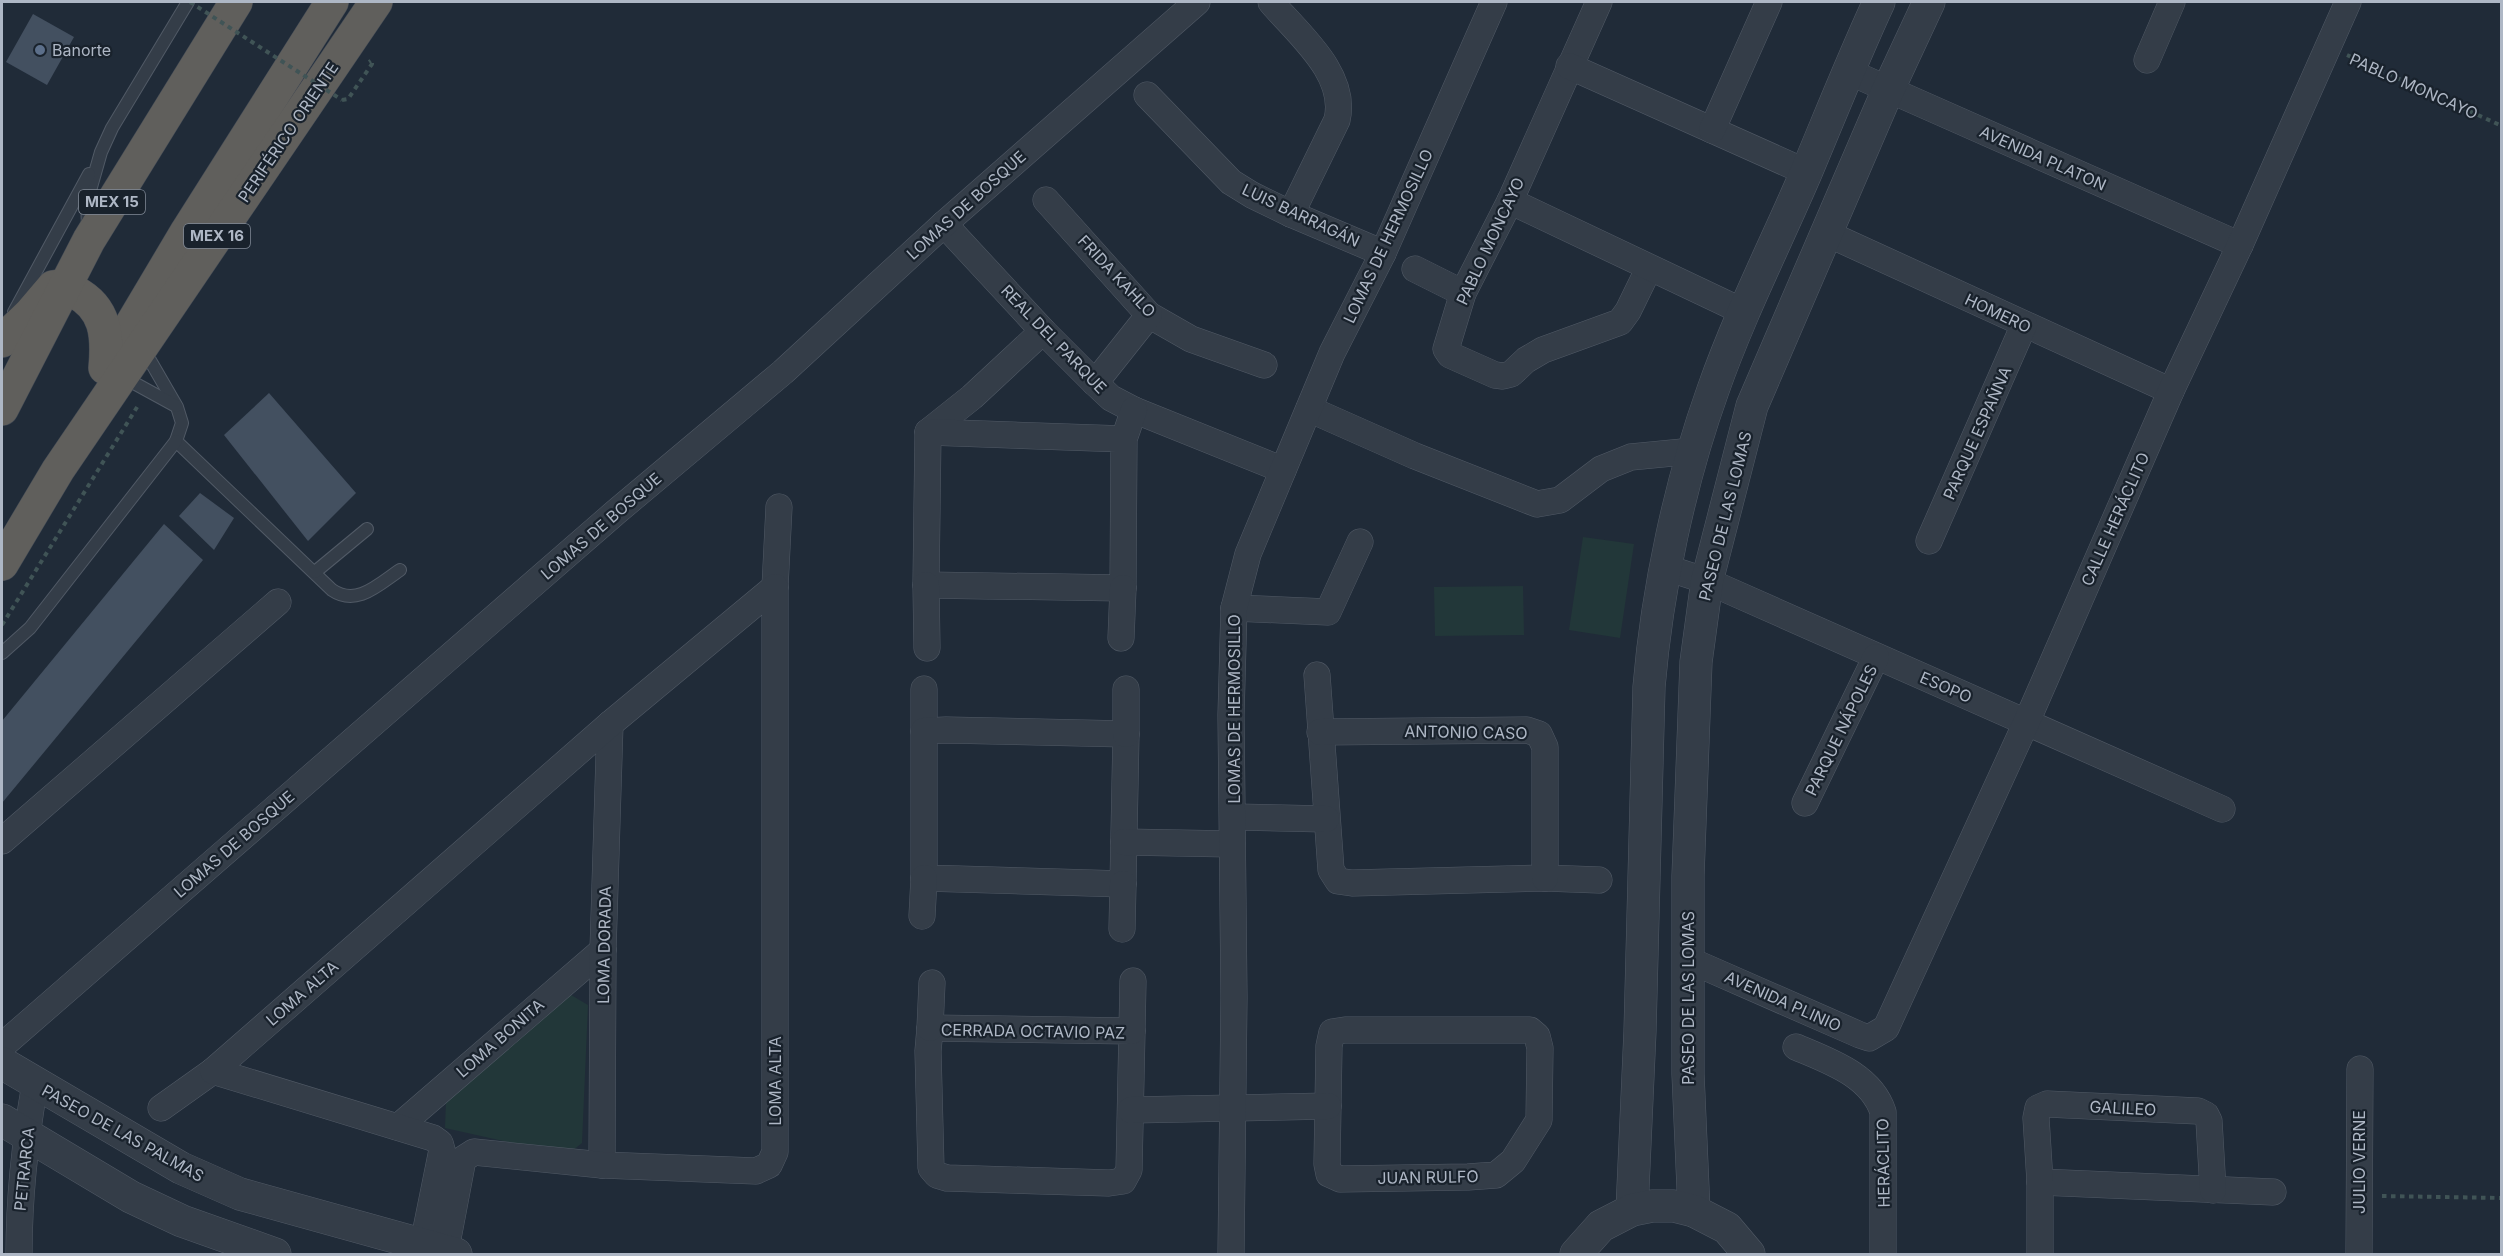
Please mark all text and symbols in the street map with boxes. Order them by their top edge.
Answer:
place label: Banorte [52,40,111,60]
marker: Banorte [33,43,47,57]
street label: PABLO MONCAYO [2347,49,2481,123]
street label: PERIFÉRICO ORIENTE [234,58,342,206]
street label: AVENIDA PLATON [1977,121,2109,195]
street label: LOMAS DE BOSQUE [902,146,1030,264]
street label: LOMAS DE HERMOSILLO [1339,146,1437,326]
street label: PABLO MONCAYO [1452,174,1528,308]
street label: LUIS BARRAGÁN [1239,179,1363,251]
road number: MEX 15 [79,190,145,214]
road number: MEX 16 [184,224,250,248]
street label: FRIDA KAHLO [1074,231,1160,321]
street label: REAL DEL PARQUE [997,280,1111,398]
street label: HOMERO [1962,289,2034,337]
street label: PARQUE ESPAÑNA [1939,363,2015,503]
street label: PASEO DE LAS LOMAS [1694,429,1756,603]
street label: CALLE HERÁCLITO [2077,449,2153,589]
street label: LOMAS DE BOSQUE [537,468,665,584]
street label: LOMAS DE HERMOSILLO [1224,614,1244,804]
street label: PARQUE NÁPOLES [1801,661,1881,799]
street label: ESOPO [1917,667,1975,707]
street label: ANTONIO CASO [1404,721,1528,743]
street label: LOMAS DE BOSQUE [170,786,298,902]
street label: LOMA DORADA [593,886,615,1004]
street label: PASEO DE LAS LOMAS [1678,911,1698,1085]
street label: LOMA ALTA [262,956,342,1030]
street label: AVENIDA PLINIO [1722,966,1844,1036]
street label: LOMA BONITA [452,994,548,1082]
street label: CERRADA OCTAVIO PAZ [941,1019,1125,1043]
street label: LOMA ALTA [765,1036,785,1126]
street label: PASEO DE LAS PALMAS [39,1080,207,1186]
street label: GALILEO [2089,1096,2157,1120]
street label: JULIO VERNE [2349,1110,2369,1214]
street label: HERÁCLITO [1872,1118,1894,1208]
street label: PETRARCA [10,1126,38,1212]
street label: JUAN RULFO [1377,1166,1479,1188]

